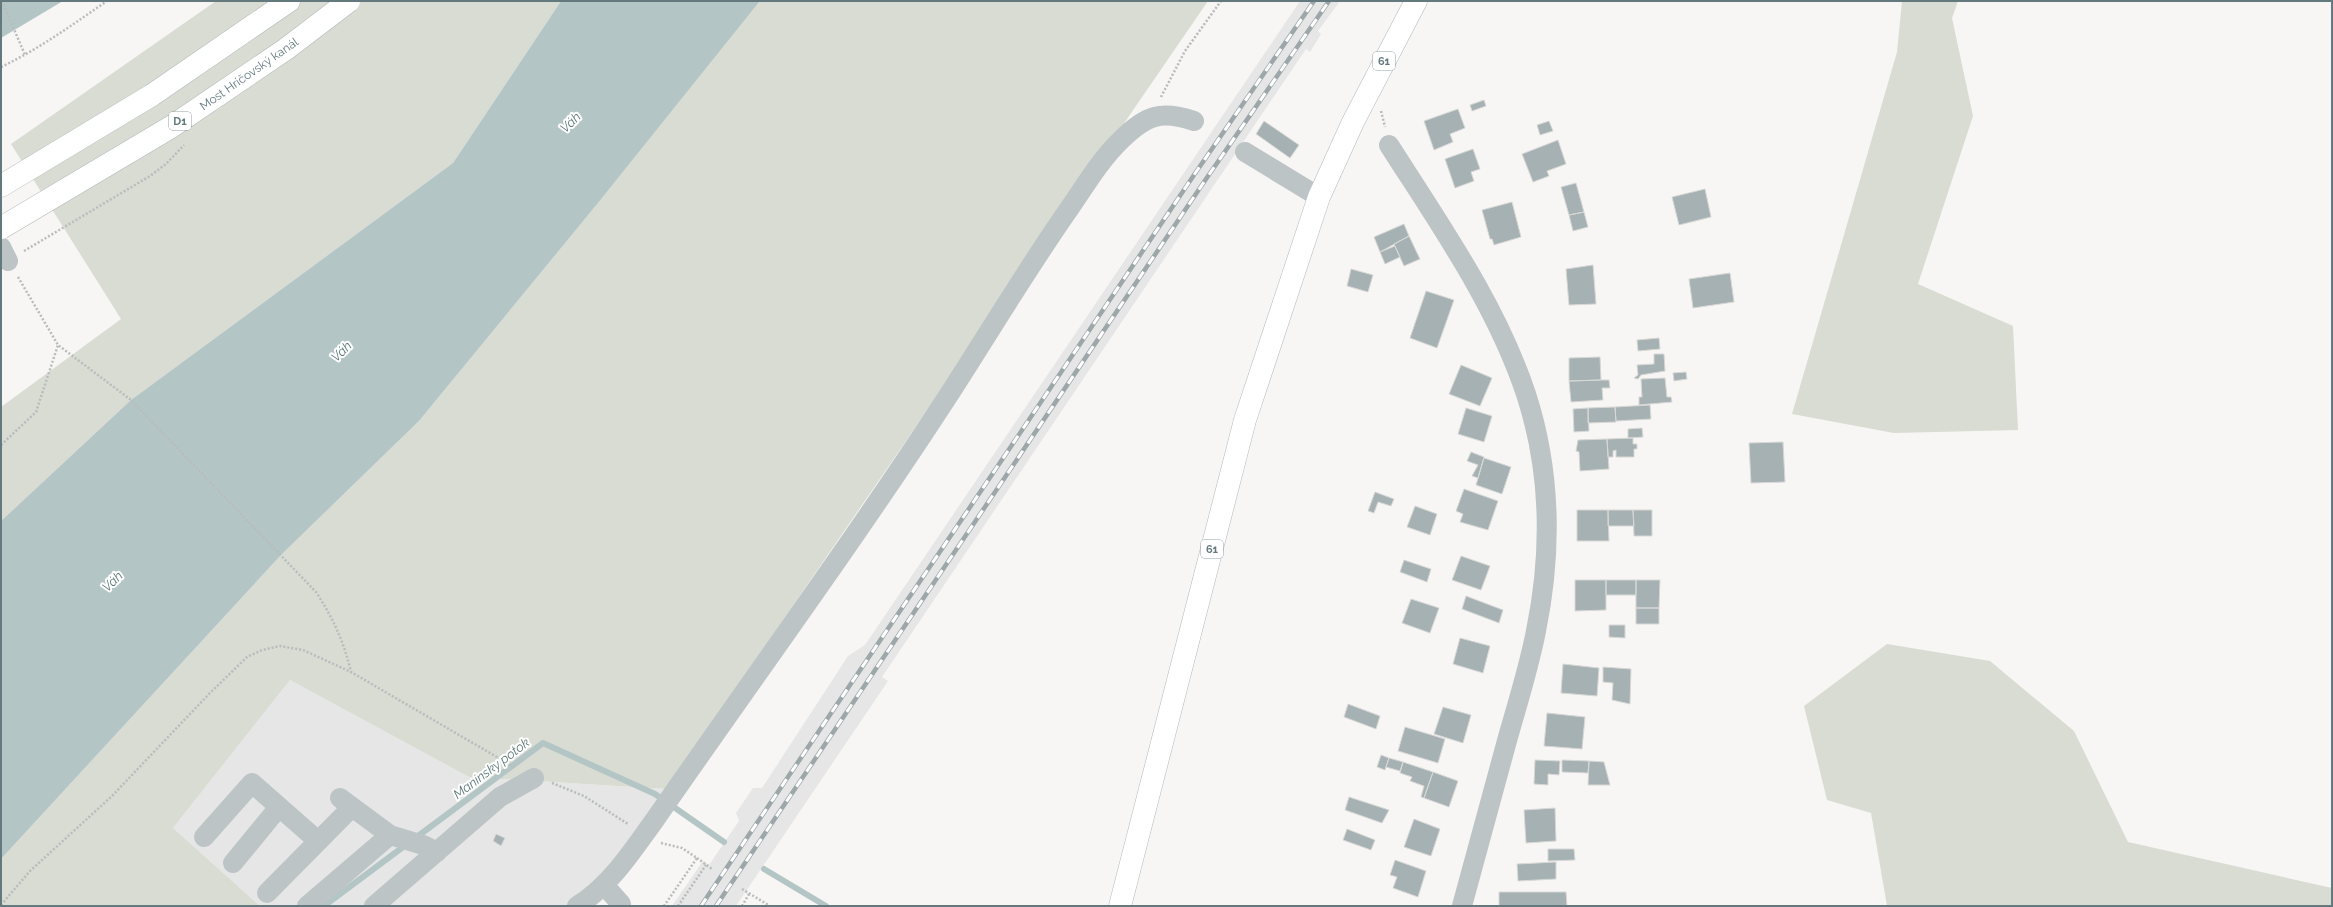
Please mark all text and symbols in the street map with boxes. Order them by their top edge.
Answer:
street label: Most Hričovský kanál [197,34,301,113]
road number: 61 [1373,52,1395,70]
water label: Váh [557,109,584,136]
road number: D1 [169,112,191,130]
water label: Váh [328,338,355,365]
road number: 61 [1201,540,1223,558]
water label: Váh [99,568,126,595]
water label: Manínsky potok [450,735,532,802]

